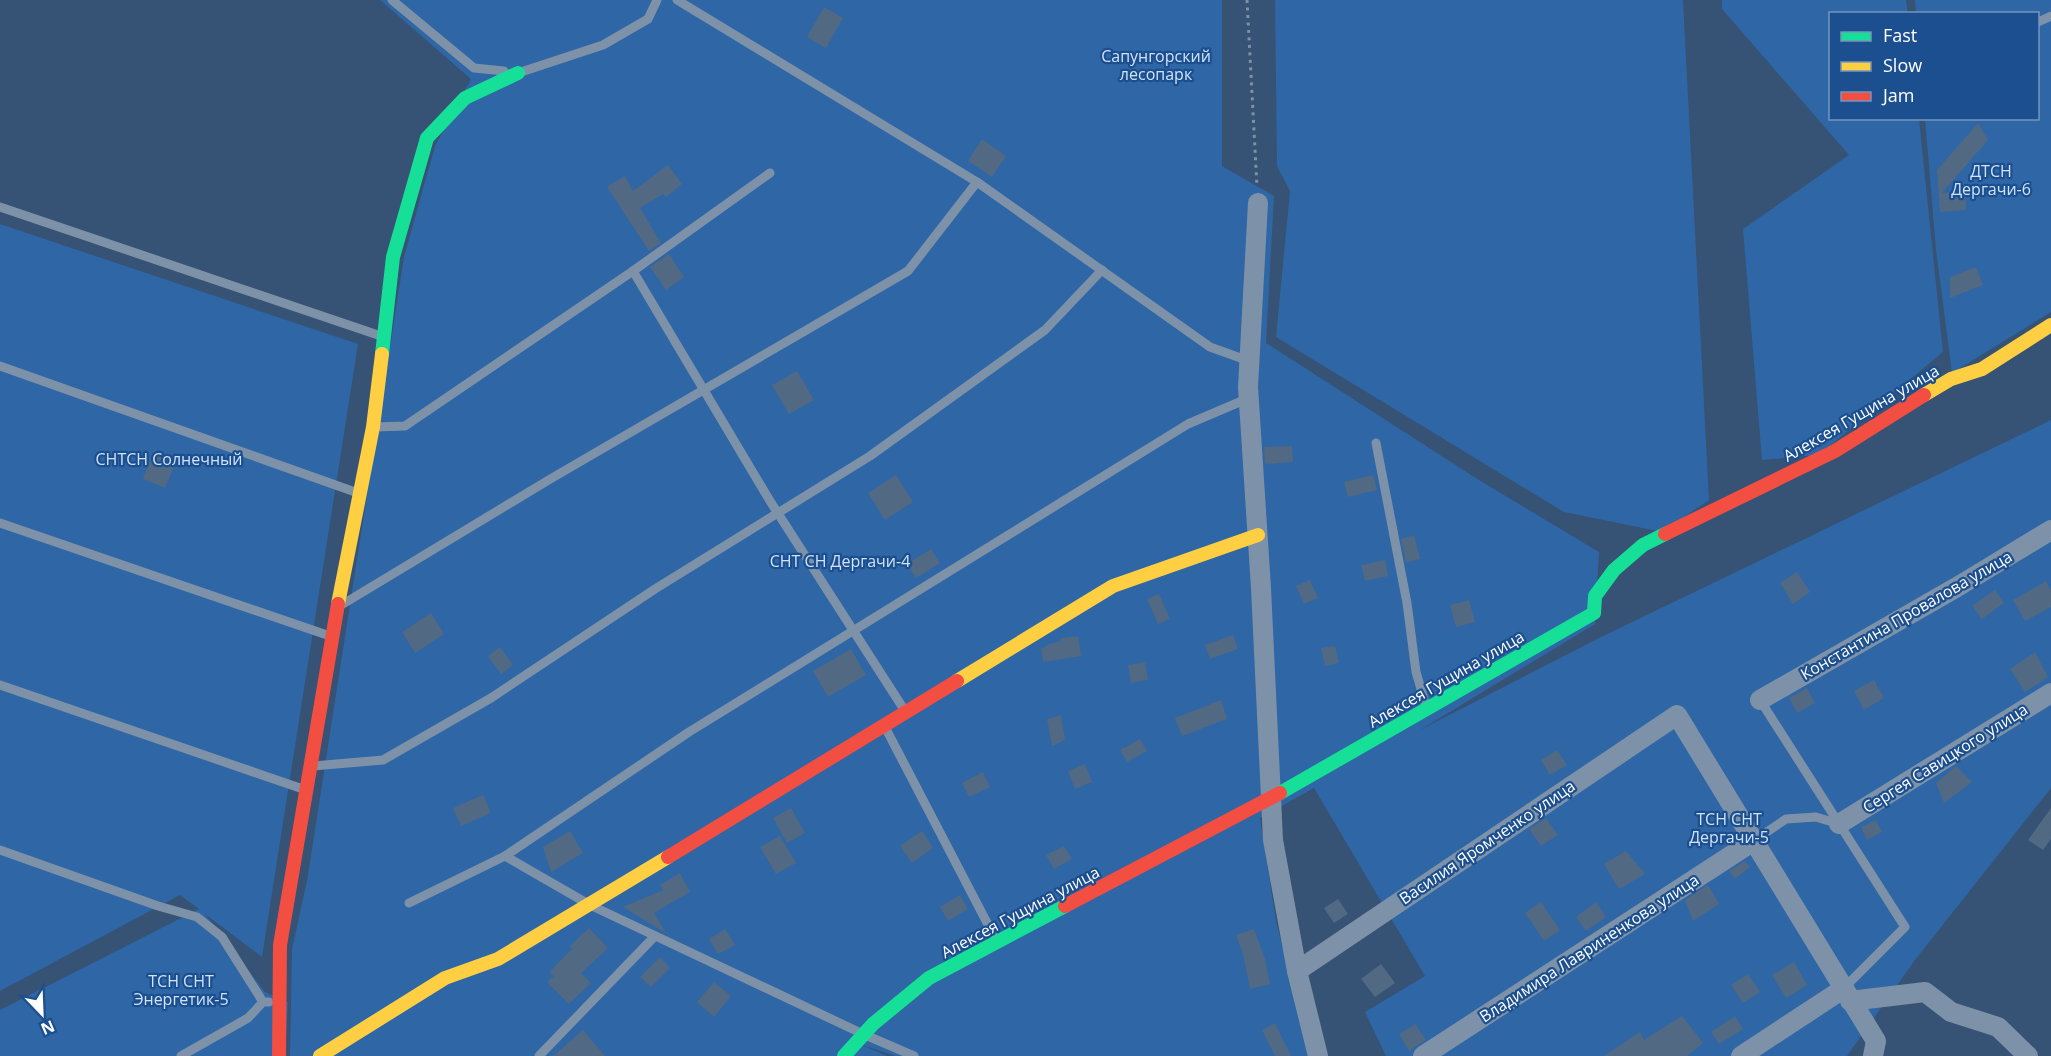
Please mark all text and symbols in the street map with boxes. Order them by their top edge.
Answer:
legend [1829,12,2039,120]
text: Fast [1883,23,1917,47]
park label: Сапунгорский лесопарк [1101,45,1211,85]
text: Slow [1883,53,1922,77]
text: Jam [1881,83,1915,107]
park label: ДТСН Дергачи-6 [1951,160,2031,200]
street label: Алексея Гущина улица [1779,359,1943,467]
park label: СНТСН Солнечный [96,448,242,470]
street label: Константина Провалова улица [1796,545,2016,685]
park label: СНТ СН Дергачи-4 [770,550,910,572]
street label: Алексея Гущина улица [1364,625,1528,733]
street label: Сергея Савицкого улица [1858,698,2032,818]
street label: Василия Яромченко улица [1395,775,1579,909]
park label: ТСН СНТ Дергачи-5 [1689,808,1769,848]
street label: Алексея Гущина улица [937,861,1103,963]
street label: Владимира Лавриненкова улица [1475,869,1703,1027]
park label: ТСН СНТ Энергетик-5 [133,970,229,1010]
north arrow [12,984,72,1044]
text: N [38,1015,58,1040]

